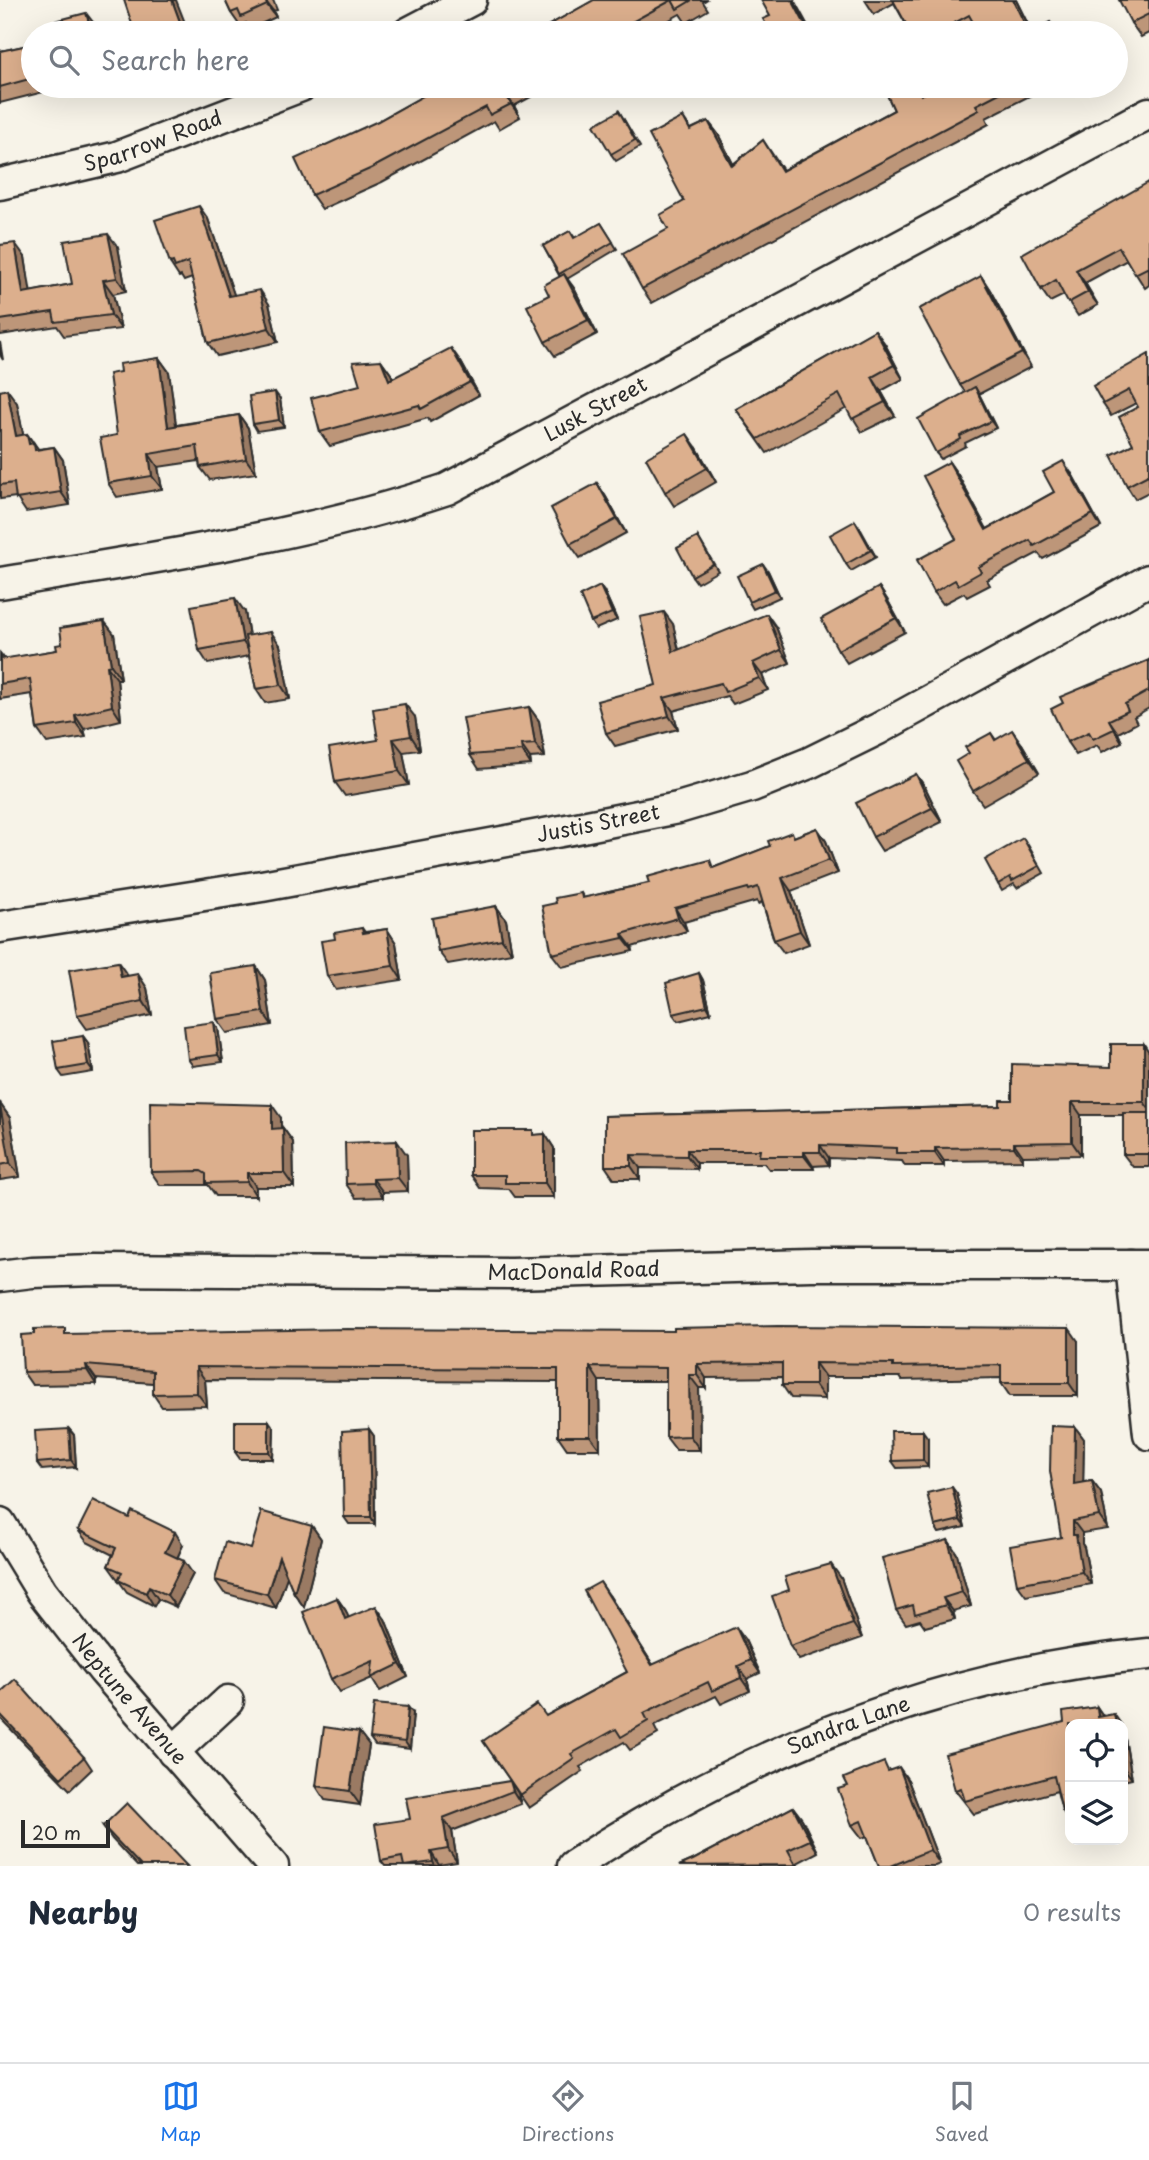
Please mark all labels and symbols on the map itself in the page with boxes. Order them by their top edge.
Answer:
street label: Sparrow Road [80,100,226,178]
street label: Lusk Street [538,367,652,448]
street label: Justis Street [534,794,662,849]
street label: MacDonald Road [487,1251,660,1287]
street label: Neptune Avenue [66,1625,196,1771]
street label: Sandra Lane [781,1686,914,1762]
scale bar [21,1817,110,1849]

